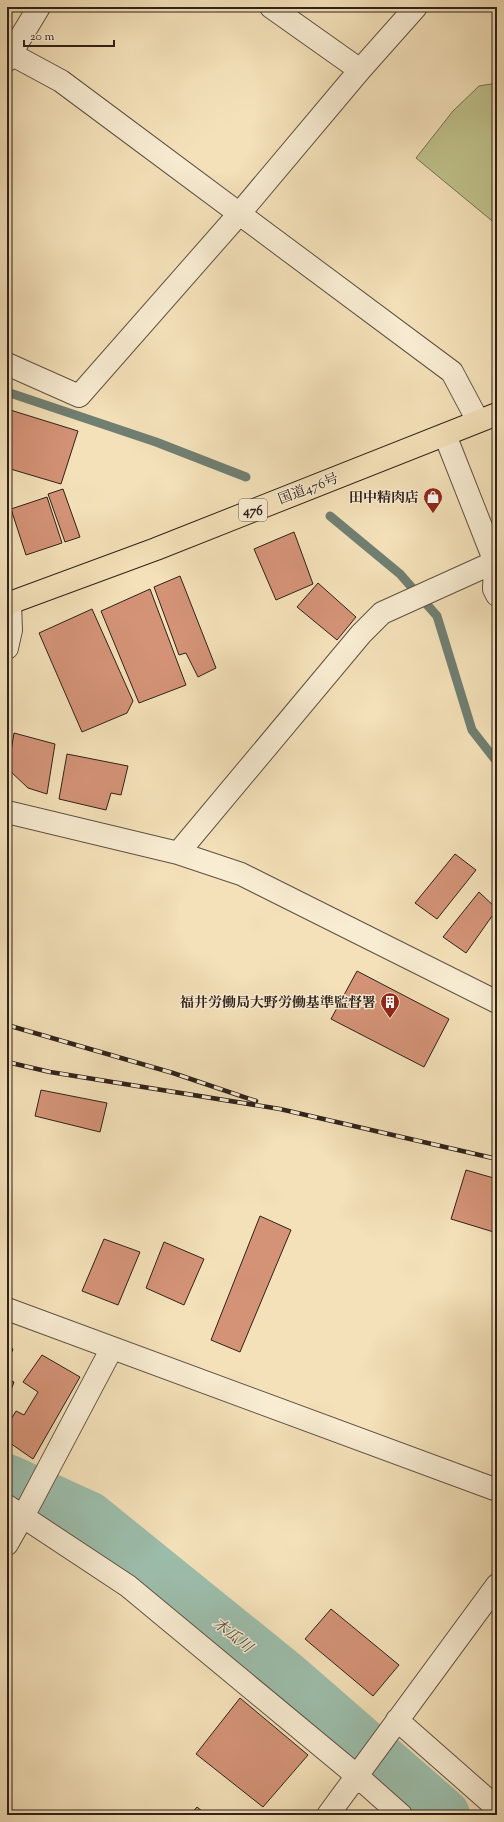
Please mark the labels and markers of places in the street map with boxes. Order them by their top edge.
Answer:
shop icon: 田中精肉店 [422,486,444,514]
place label: 田中精肉店 [349,489,419,509]
building icon: 福井労働局大野労働基準監督署 [379,991,401,1019]
place label: 福井労働局大野労働基準監督署 [180,994,376,1014]

